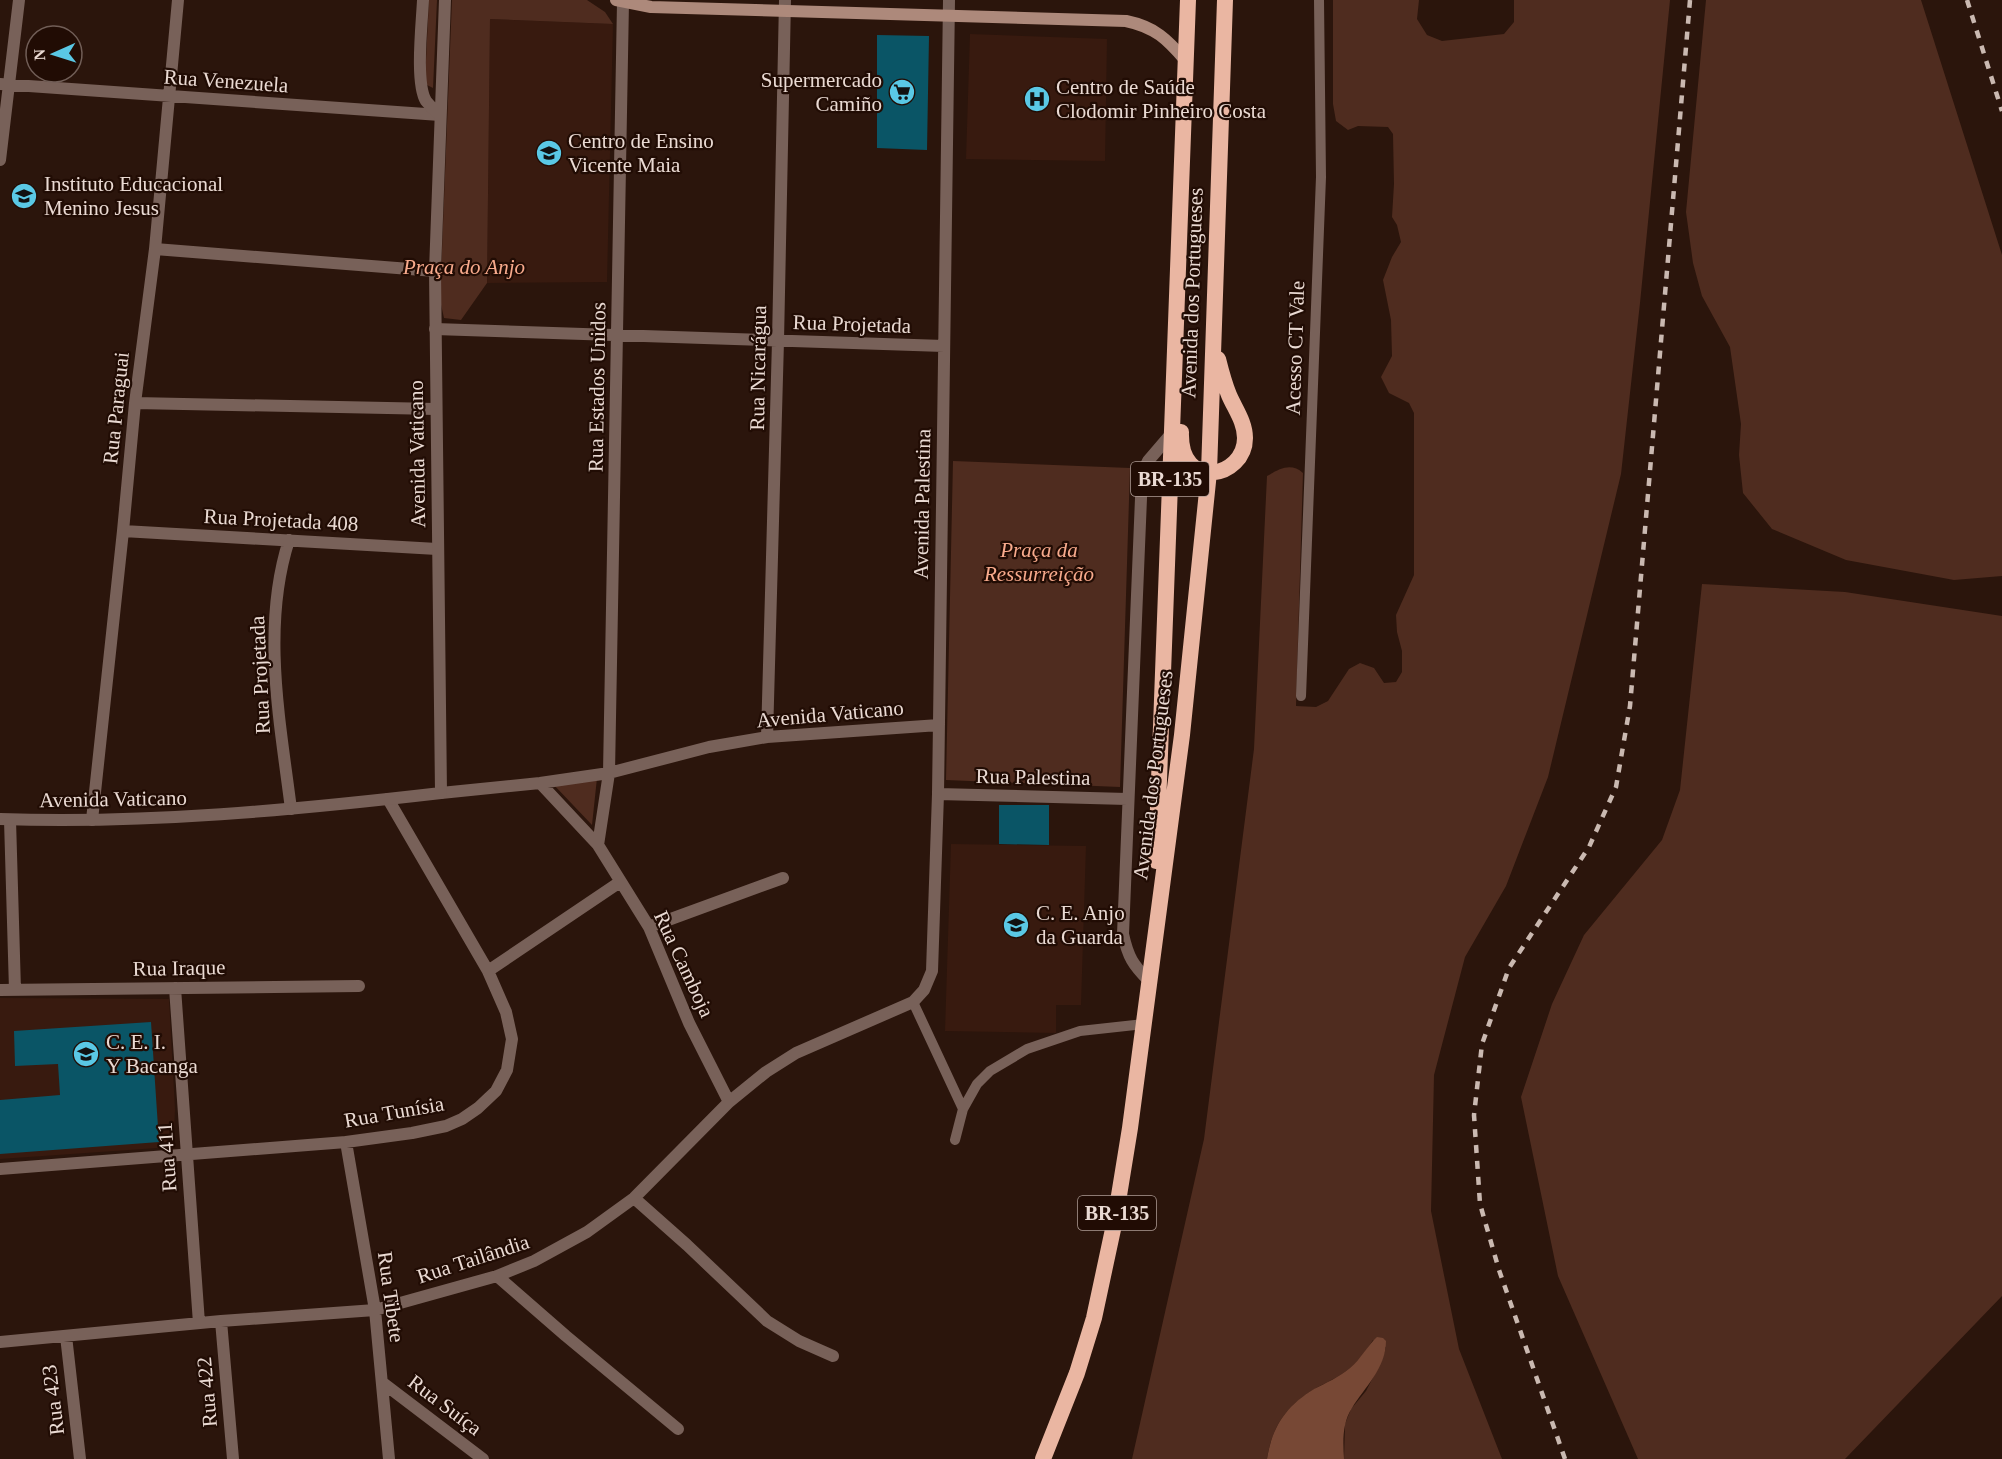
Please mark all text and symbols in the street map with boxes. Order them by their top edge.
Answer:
north arrow [24,24,84,84]
text: N [31,48,48,61]
street label: Rua Venezuela [163,65,290,97]
place label: Supermercado Camiño [761,68,882,116]
place label: Centro de Saúde Clodomir Pinheiro Costa [1056,75,1267,123]
supermarket icon: Supermercado Camiño [887,77,917,107]
hospital icon: Centro de Saúde Clodomir Pinheiro Costa [1022,84,1052,114]
place label: Centro de Ensino Vicente Maia [568,129,714,177]
school or university icon: Centro de Ensino Vicente Maia [534,138,564,168]
place label: Instituto Educacional Menino Jesus [44,172,223,220]
school or university icon: Instituto Educacional Menino Jesus [9,181,39,211]
street label: Avenida dos Portugueses [1176,187,1208,399]
park label: Praça do Anjo [402,255,525,279]
street label: Acesso CT Vale [1281,280,1309,416]
street label: Rua Estados Unidos [584,302,610,472]
street label: Rua Nicarágua [745,304,771,431]
street label: Rua Projetada [792,310,912,338]
street label: Rua Paraguai [98,351,134,465]
street label: Avenida Vaticano [404,380,430,528]
street label: Avenida Palestina [909,428,935,580]
road number: BR-135 [1131,462,1209,496]
street label: Rua Projetada 408 [203,504,359,536]
park label: Praça da Ressurreição [983,538,1094,586]
street label: Rua Projetada [245,615,275,735]
street label: Avenida dos Portugueses [1128,669,1178,881]
street label: Avenida Vaticano [755,696,905,732]
street label: Rua Palestina [975,764,1091,790]
street label: Avenida Vaticano [39,786,187,812]
place label: C. E. Anjo da Guarda [1036,901,1125,949]
street label: Rua Camboja [649,907,719,1022]
school or university icon: C. E. Anjo da Guarda [1001,910,1031,940]
street label: Rua Iraque [132,955,226,981]
place label: C. E. I. Y Bacanga [106,1030,199,1078]
school or university icon: C. E. I. Y Bacanga [71,1039,101,1069]
street label: Rua Tunísia [342,1091,446,1133]
street label: Rua 411 [153,1121,181,1193]
road number: BR-135 [1078,1196,1156,1230]
street label: Rua Tailândia [414,1229,533,1288]
street label: Rua Tibete [373,1250,409,1344]
street label: Rua 422 [192,1356,222,1428]
street label: Rua 423 [37,1364,69,1436]
street label: Rua Suíça [404,1370,487,1441]

